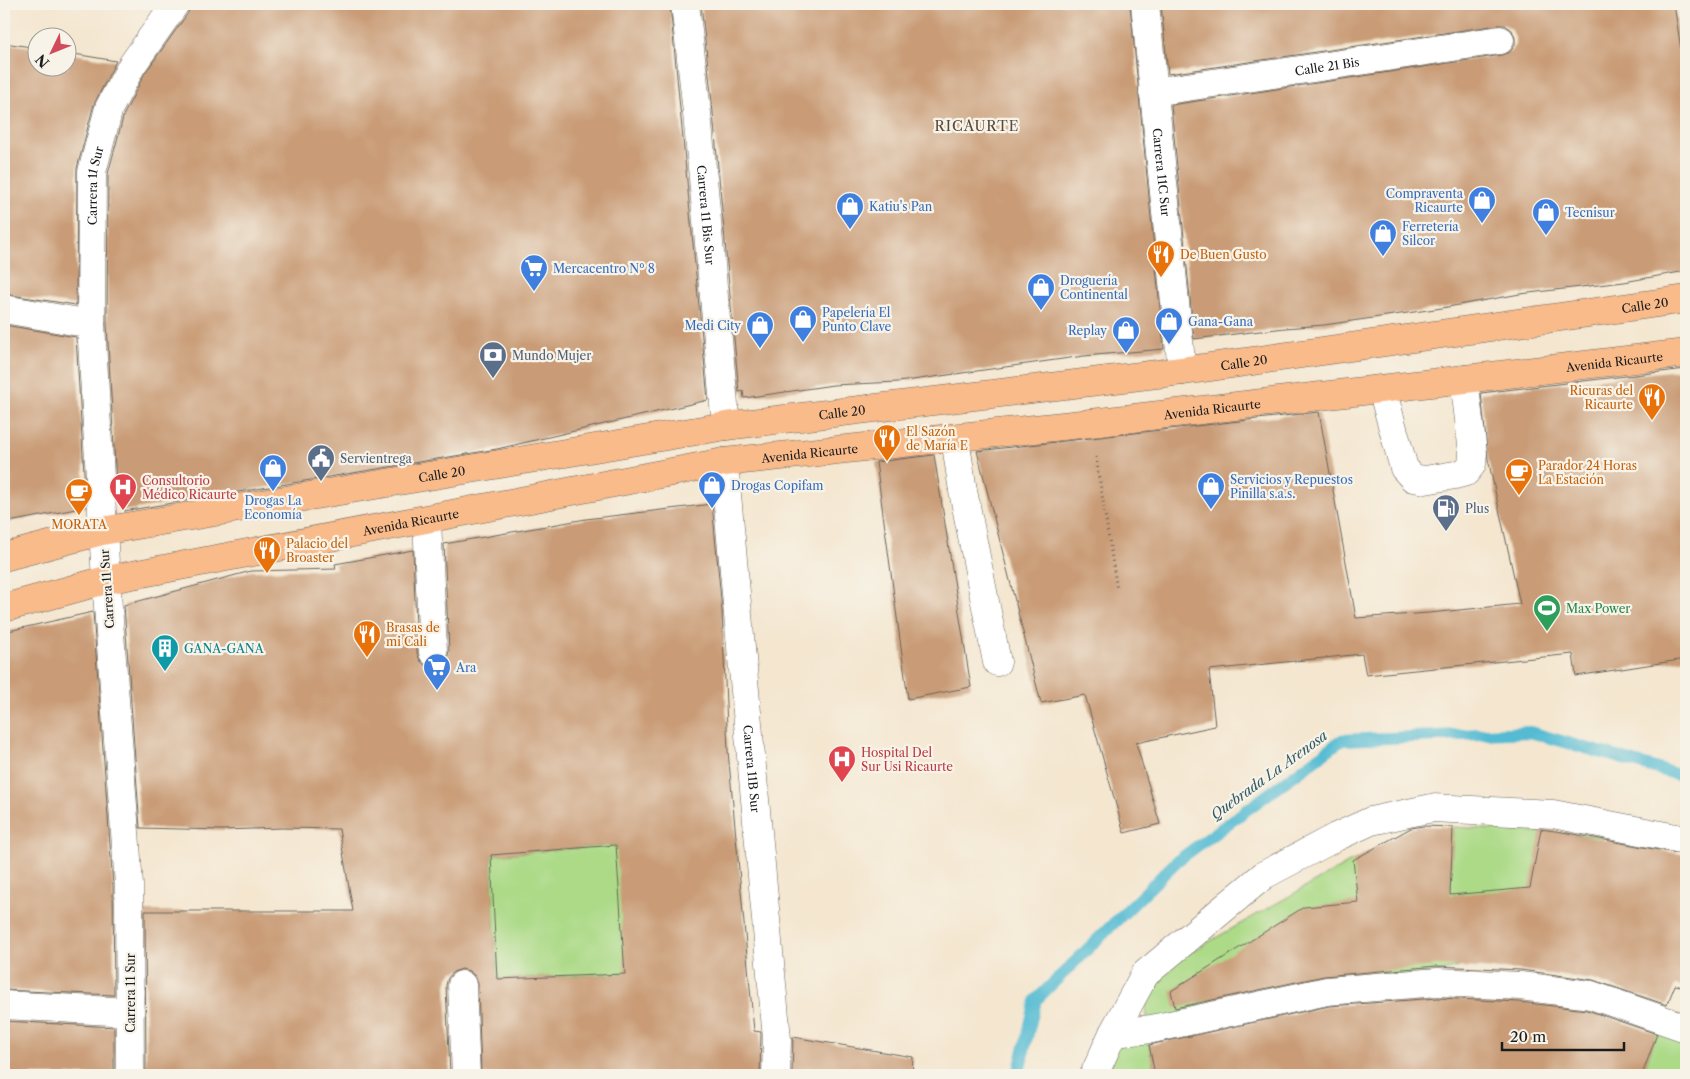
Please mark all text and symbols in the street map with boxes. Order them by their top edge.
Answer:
north arrow [28,28,78,78]
text: N [32,50,53,71]
street label: Calle 21 Bis [1294,54,1360,78]
district label: RICAURTE [935,117,1019,135]
street label: Carrera 11C Sur [1150,127,1174,217]
street label: Carrera 11 Sur [84,144,106,225]
street label: Carrera 11 Bis Sur [694,164,718,265]
shop icon: Compraventa Ricaurte [1467,185,1497,224]
place label: Compraventa Ricaurte [1386,186,1464,215]
shop icon: Katiu's Pan [835,191,865,230]
shop icon: Tecnisur [1531,197,1561,236]
place label: Katiu's Pan [869,199,933,214]
place label: Tecnisur [1565,205,1615,220]
shop icon: Ferretería Silcor [1368,218,1398,257]
place label: Ferretería Silcor [1402,219,1459,248]
restaurant icon: De Buen Gusto [1146,239,1176,278]
place label: De Buen Gusto [1180,247,1267,262]
supermarket icon: Mercacentro Nº 8 [519,253,549,292]
place label: Mercacentro Nº 8 [553,261,655,276]
shop icon: Droguería Continental [1026,272,1056,311]
place label: Droguería Continental [1060,273,1128,302]
street label: Calle 20 [1620,294,1669,316]
shop icon: Papelería El Punto Clave [788,304,818,343]
place label: Papelería El Punto Clave [822,305,892,334]
shop icon: Gana-Gana [1154,306,1184,345]
shop icon: Medi City [745,310,775,349]
place label: Gana-Gana [1188,314,1254,329]
shop icon: Replay [1111,315,1141,354]
place label: Medi City [684,318,741,333]
place label: Replay [1068,323,1107,338]
bank icon: Mundo Mujer [478,340,508,379]
place label: Mundo Mujer [512,348,591,363]
street label: Avenida Ricaurte [1564,348,1664,375]
street label: Calle 20 [1219,351,1268,373]
restaurant icon: Ricuras del Ricaurte [1637,382,1667,421]
place label: Ricuras del Ricaurte [1570,383,1633,412]
street label: Avenida Ricaurte [1162,396,1262,422]
street label: Calle 20 [818,402,866,422]
restaurant icon: El Sazón de María E [872,423,902,462]
place label: El Sazón de María E [906,424,968,453]
street label: Avenida Ricaurte [759,440,859,466]
public building icon: Servientrega [306,443,336,482]
place label: Servientrega [340,451,412,466]
shop icon: Drogas La Economía [258,453,288,492]
cafe icon: Parador 24 Horas La Estación [1504,457,1534,496]
place label: Parador 24 Horas La Estación [1538,458,1637,487]
street label: Calle 20 [417,462,466,485]
shop icon: Drogas Copifam [697,470,727,509]
shop icon: Servicios y Repuestos Pinilla s.a.s. [1196,471,1226,510]
hospital icon: Consultorio Médico Ricaurte [108,472,138,511]
place label: Servicios y Repuestos Pinilla s.a.s. [1230,472,1353,501]
place label: Consultorio Médico Ricaurte [142,473,237,502]
cafe icon: MORATA [64,477,94,516]
place label: Drogas Copifam [731,478,823,493]
place label: Drogas La Economía [244,493,303,522]
fuel station icon: Plus [1431,493,1461,532]
place label: Plus [1465,501,1489,516]
street label: Avenida Ricaurte [360,505,460,539]
place label: MORATA [51,517,108,532]
restaurant icon: Palacio del Broaster [252,535,282,574]
place label: Palacio del Broaster [286,536,349,565]
street label: Carrera 11 Sur [97,549,117,629]
sports icon: Max Power [1532,593,1562,632]
place label: Max Power [1566,601,1630,616]
restaurant icon: Brasas de mi Cali [352,619,382,658]
place label: Brasas de mi Cali [386,620,440,649]
building icon: GANA-GANA [150,633,180,672]
place label: GANA-GANA [184,641,265,656]
supermarket icon: Ara [422,652,452,691]
place label: Ara [455,660,477,675]
street label: Carrera 11B Sur [741,724,764,813]
water label: Quebrada La Arenosa [1207,726,1331,823]
hospital icon: Hospital Del Sur Usi Ricaurte [827,744,857,783]
place label: Hospital Del Sur Usi Ricaurte [861,745,953,774]
street label: Carrera 11 Sur [123,953,138,1033]
scale bar [1502,1019,1625,1051]
text: 20 m [1510,1027,1546,1046]

